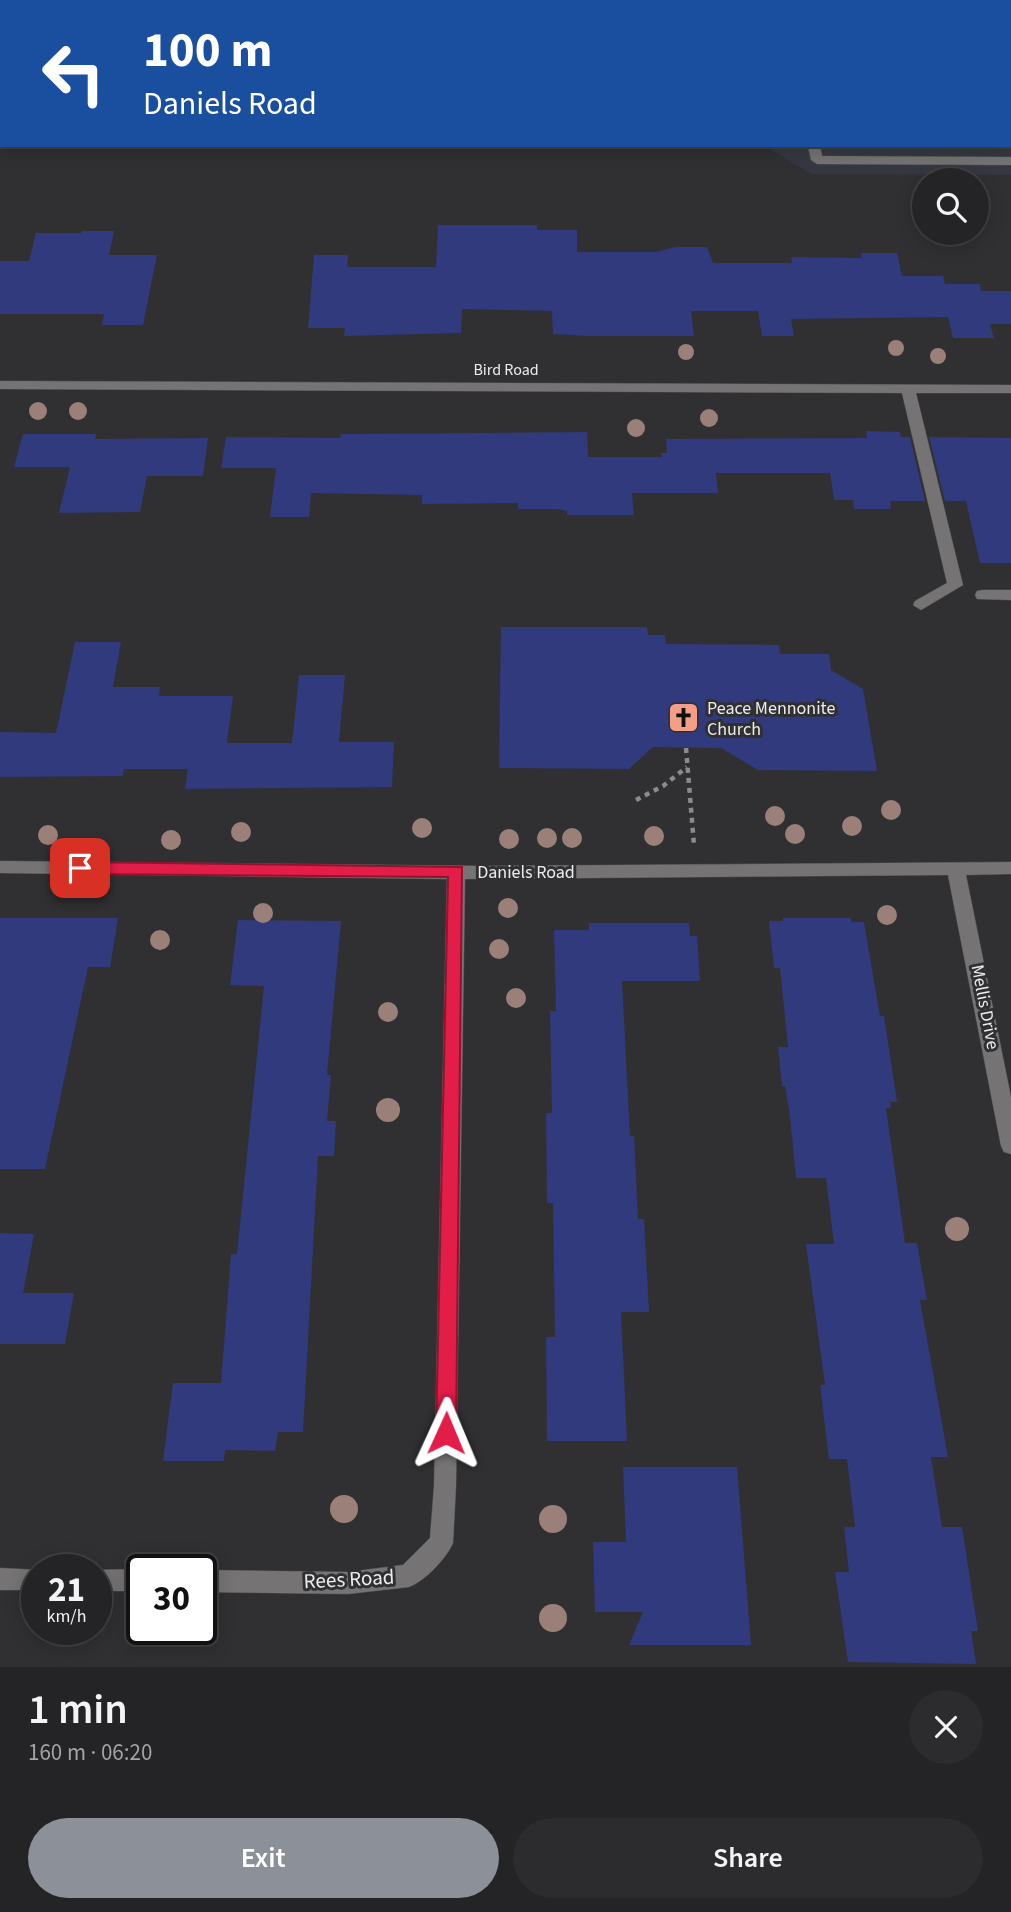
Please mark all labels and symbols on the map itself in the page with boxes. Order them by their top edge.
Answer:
street label: Bird Road [473,359,539,381]
place label: Peace Mennonite Church [707,696,835,742]
church icon: Peace Mennonite Church [667,701,701,735]
pin [50,838,110,898]
street label: Daniels Road [477,860,575,885]
street label: Mellis Drive [965,963,1005,1052]
position arrow [409,1396,483,1470]
speed limit sign: 30 [126,1554,217,1645]
street label: Rees Road [303,1562,395,1596]

